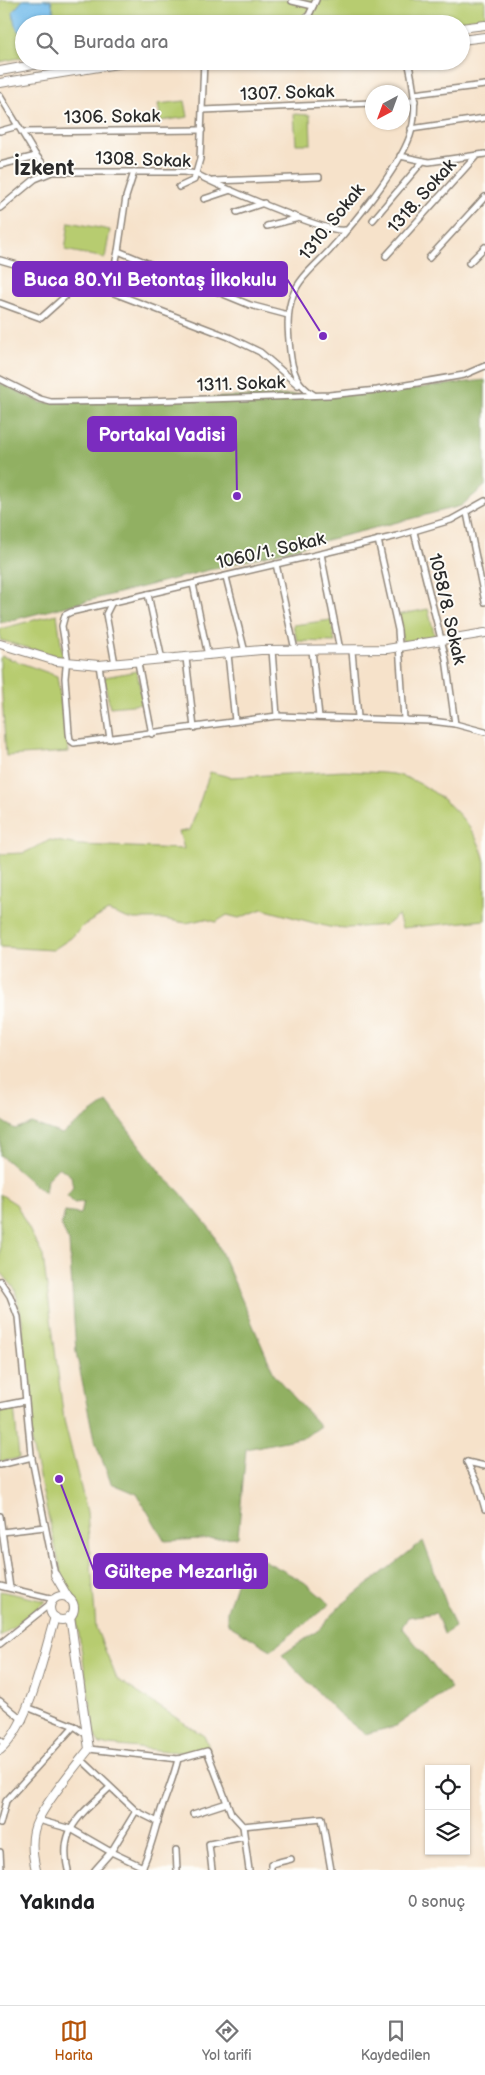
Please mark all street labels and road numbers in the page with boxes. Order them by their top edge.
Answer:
street label: 1307. Sokak [240,81,335,105]
street label: 1306. Sokak [64,106,160,128]
street label: 1308. Sokak [95,148,191,172]
street label: 1318. Sokak [383,155,461,237]
street label: 1310. Sokak [295,179,369,264]
street label: 1311. Sokak [196,372,286,396]
street label: 1060/1. Sokak [215,528,328,574]
street label: 1058/8. Sokak [424,551,470,667]

